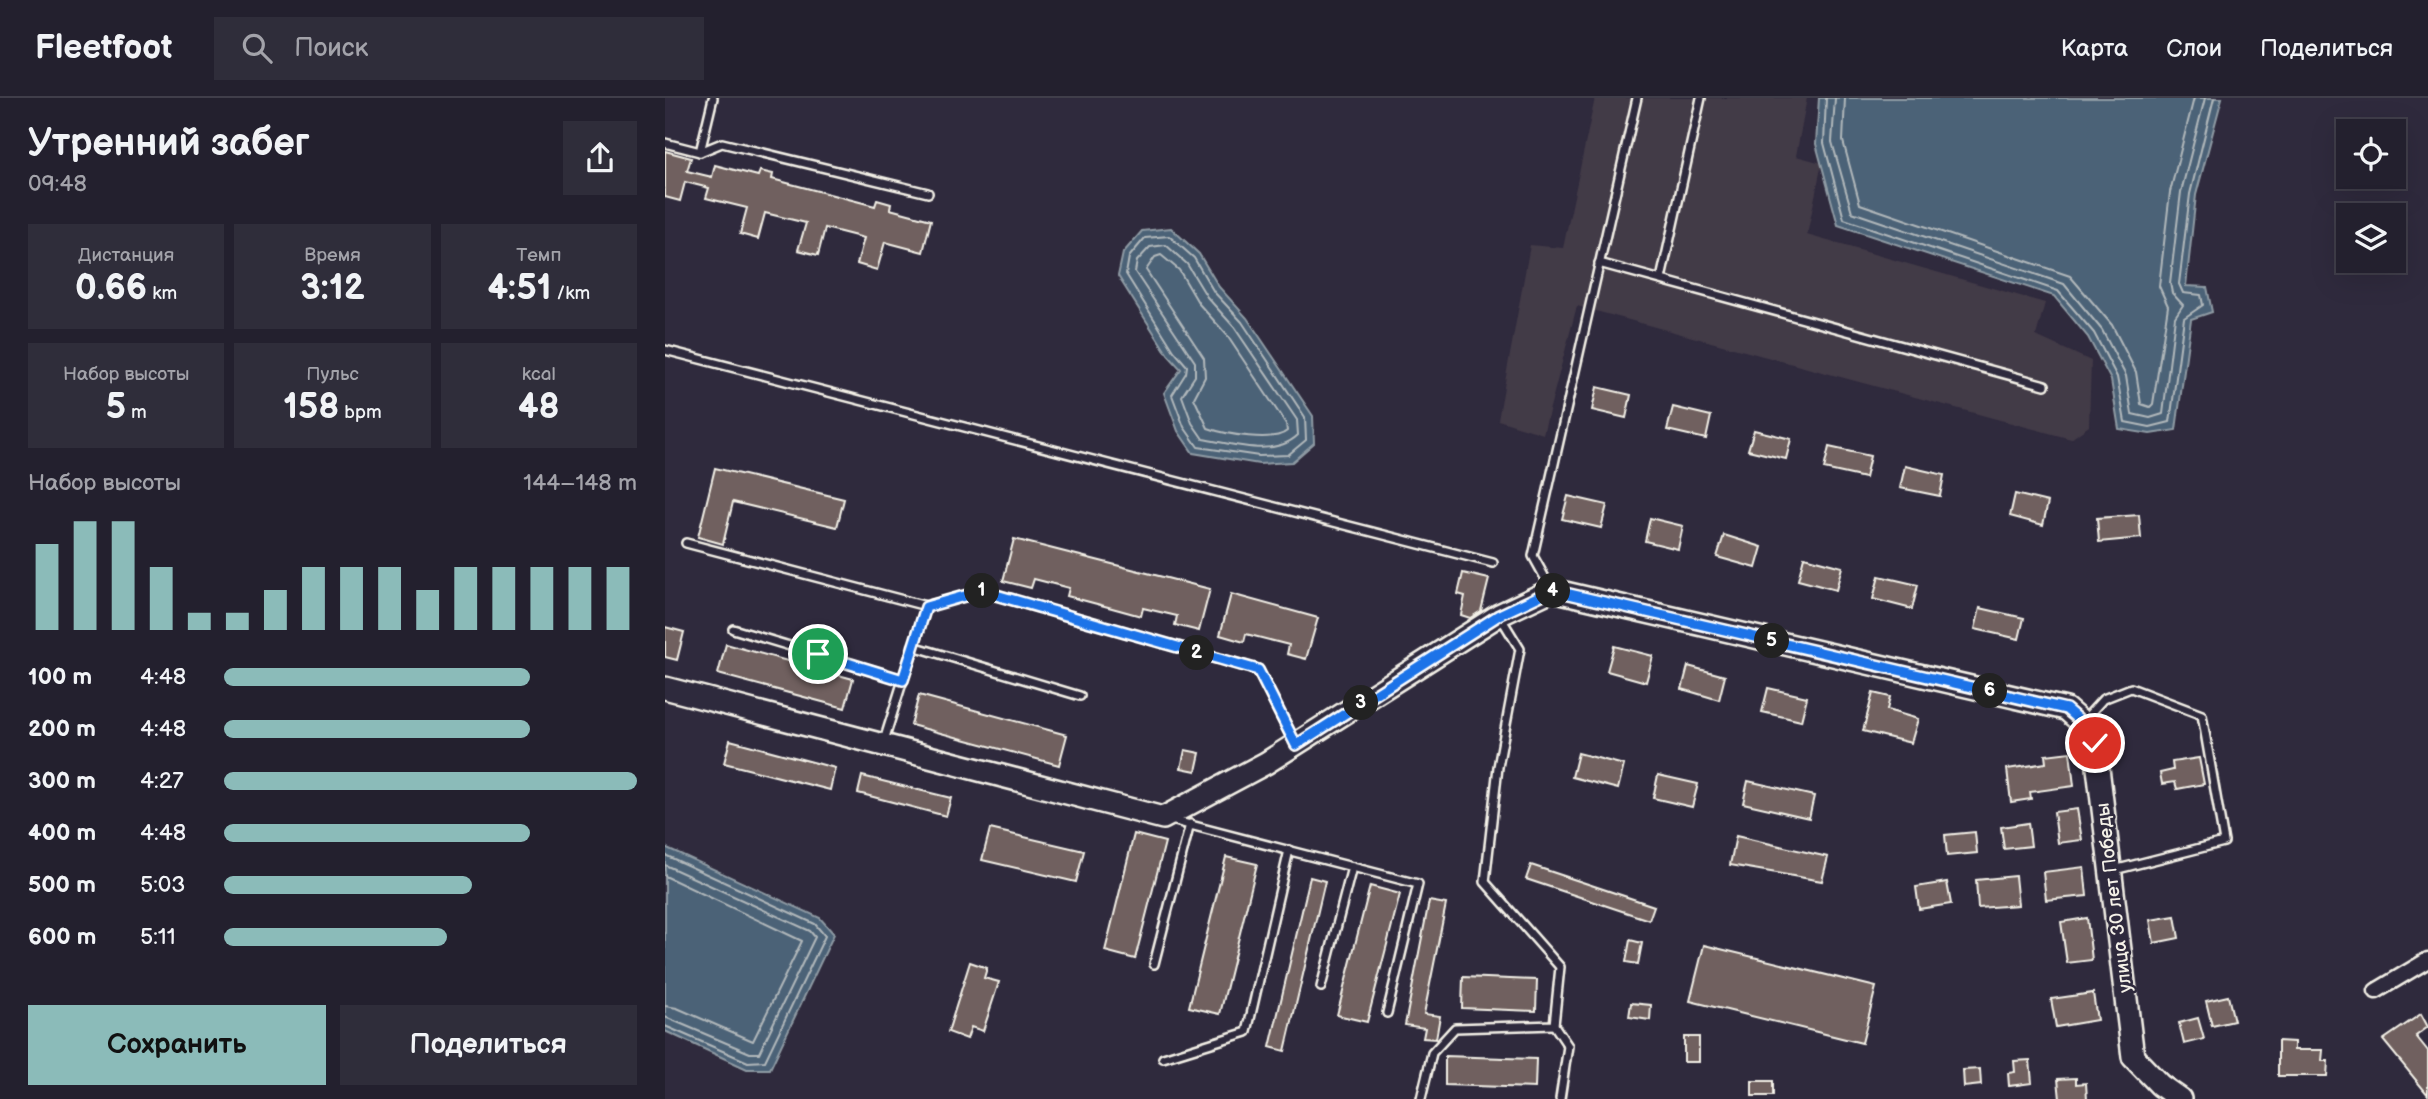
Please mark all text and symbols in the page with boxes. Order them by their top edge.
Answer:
search box [214,17,704,80]
text: Fleetfoot [35,28,172,68]
icon: search [238,29,276,67]
text: Поиск [294,33,368,64]
text: Карта [2061,34,2128,63]
text: Слои [2166,34,2222,63]
text: Поделиться [2260,34,2393,63]
map controls [2336,119,2406,273]
button: locate [2336,119,2406,189]
text: Утренний забег [28,121,310,166]
button: share [563,121,637,195]
text: 09:48 [28,170,87,198]
button: layers [2336,203,2406,273]
text: Дистанция [78,244,174,267]
text: Время [304,244,361,267]
text: Темп [516,244,561,267]
text: 0.66 [75,267,147,310]
text: 3:12 [300,267,365,310]
text: 4:51 [487,267,551,310]
text: km [147,282,177,305]
text: /km [551,282,590,305]
text: Набор высоты [63,363,189,386]
text: Пульс [306,363,359,386]
text: kcal [522,363,556,386]
text: 5 [106,386,126,429]
text: 158 [283,386,339,429]
text: 48 [518,386,560,429]
text: m [126,401,147,424]
text: bpm [339,401,382,424]
text: Набор высоты [28,469,181,497]
text: 144–148 m [523,469,637,497]
pin: 1 [965,574,999,608]
pin: 4 [1535,574,1571,608]
text: 1 [978,579,986,602]
text: 4 [1547,579,1558,602]
pin [788,624,848,684]
pin: 5 [1755,624,1789,658]
text: 5 [1766,629,1777,652]
icon: arrive [799,635,837,673]
pin: 2 [1179,636,1215,670]
text: 2 [1191,641,1202,664]
text: 100 m [28,663,92,691]
text: 4:48 [140,663,186,691]
pin: 6 [1973,674,2007,708]
text: 6 [1984,679,1995,702]
pin: 3 [1343,686,1379,720]
text: 3 [1355,691,1366,714]
pin [2065,713,2125,773]
text: 200 m [28,715,96,743]
text: 4:48 [140,715,186,743]
icon: check [2076,724,2114,762]
text: 300 m [28,767,96,795]
text: 4:27 [140,767,184,795]
street label: улица 30 лет Победы [2091,801,2138,994]
text: 400 m [28,819,96,847]
text: 4:48 [140,819,186,847]
text: 500 m [28,871,96,899]
text: 5:03 [140,871,186,899]
text: 600 m [28,923,96,951]
text: 5:11 [140,923,176,951]
button: Сохранить [28,1005,326,1085]
button: Поделиться [340,1005,637,1085]

